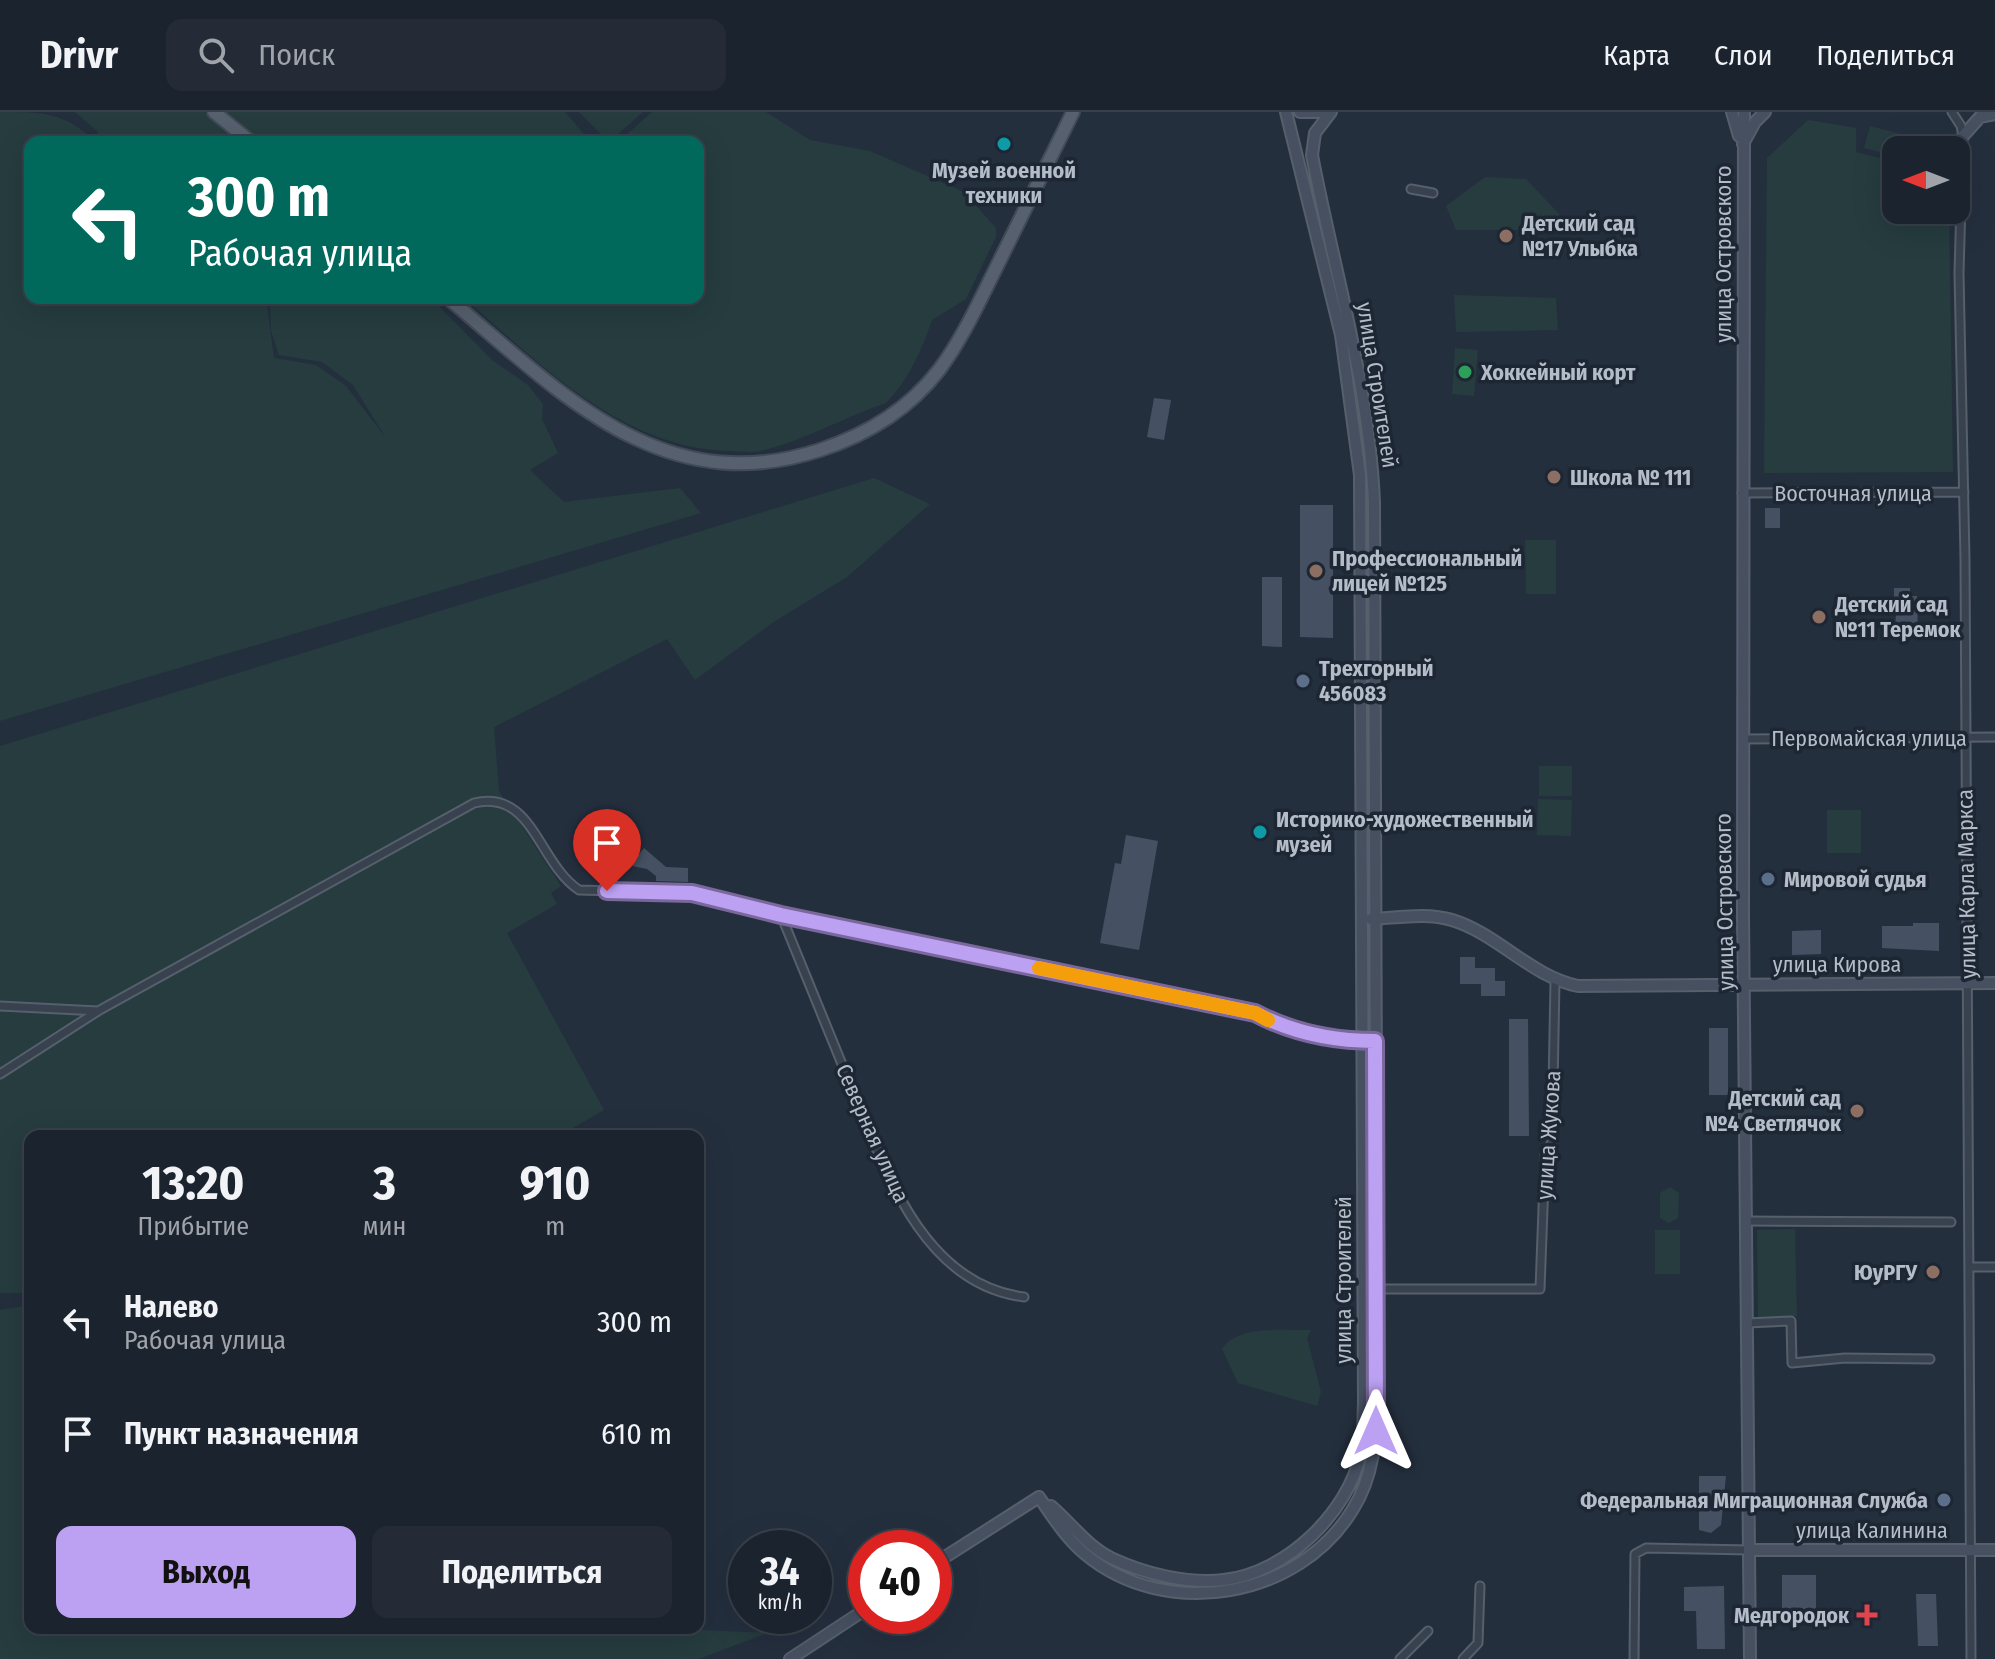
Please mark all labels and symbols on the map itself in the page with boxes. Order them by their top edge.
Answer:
marker: Музей военной техники [995,135,1013,153]
north arrow [1882,136,1970,224]
place label: Музей военной техники [932,157,1076,209]
street label: улица Островского [1710,165,1737,343]
place label: Детский сад №17 Улыбка [1521,210,1638,262]
marker: Детский сад №17 Улыбка [1497,227,1515,245]
street label: улица Строителей [1351,300,1404,470]
place label: Хоккейный корт [1480,359,1636,386]
marker: Хоккейный корт [1456,363,1474,381]
place label: Школа № 111 [1570,464,1691,491]
marker: Школа № 111 [1545,468,1563,486]
street label: Восточная улица [1774,480,1932,507]
place label: Профессиональный лицей №125 [1332,545,1522,597]
marker: Профессиональный лицей №125 [1307,562,1325,580]
place label: Детский сад №11 Теремок [1834,591,1961,643]
marker: Детский сад №11 Теремок [1810,608,1828,626]
place label: Трехгорный 456083 [1319,655,1434,707]
marker: Трехгорный 456083 [1294,672,1312,690]
street label: Первомайская улица [1771,725,1967,752]
street label: улица Карла Маркса [1951,789,1982,979]
place label: Историко-художественный музей [1276,806,1534,858]
pin [573,809,641,891]
street label: улица Островского [1709,813,1740,991]
marker: Историко-художественный музей [1251,823,1269,841]
place label: Мировой судья [1784,866,1927,893]
marker: Мировой судья [1759,870,1777,888]
street label: улица Кирова [1773,951,1901,978]
street label: Северная улица [830,1060,915,1207]
street label: улица Жукова [1531,1069,1566,1201]
place label: Детский сад №4 Светлячок [1705,1085,1842,1137]
marker: Детский сад №4 Светлячок [1848,1102,1866,1120]
street label: улица Строителей [1330,1196,1357,1364]
place label: ЮуРГУ [1854,1259,1917,1286]
marker: ЮуРГУ [1924,1263,1942,1281]
position arrow [1334,1389,1418,1473]
place label: Федеральная Миграционная Служба [1580,1487,1928,1514]
marker: Федеральная Миграционная Служба [1935,1491,1953,1509]
street label: улица Калинина [1796,1517,1948,1544]
speed limit sign: 40 [848,1530,952,1634]
place label: Медгородок [1734,1602,1850,1629]
marker: Медгородок [1856,1604,1878,1626]

